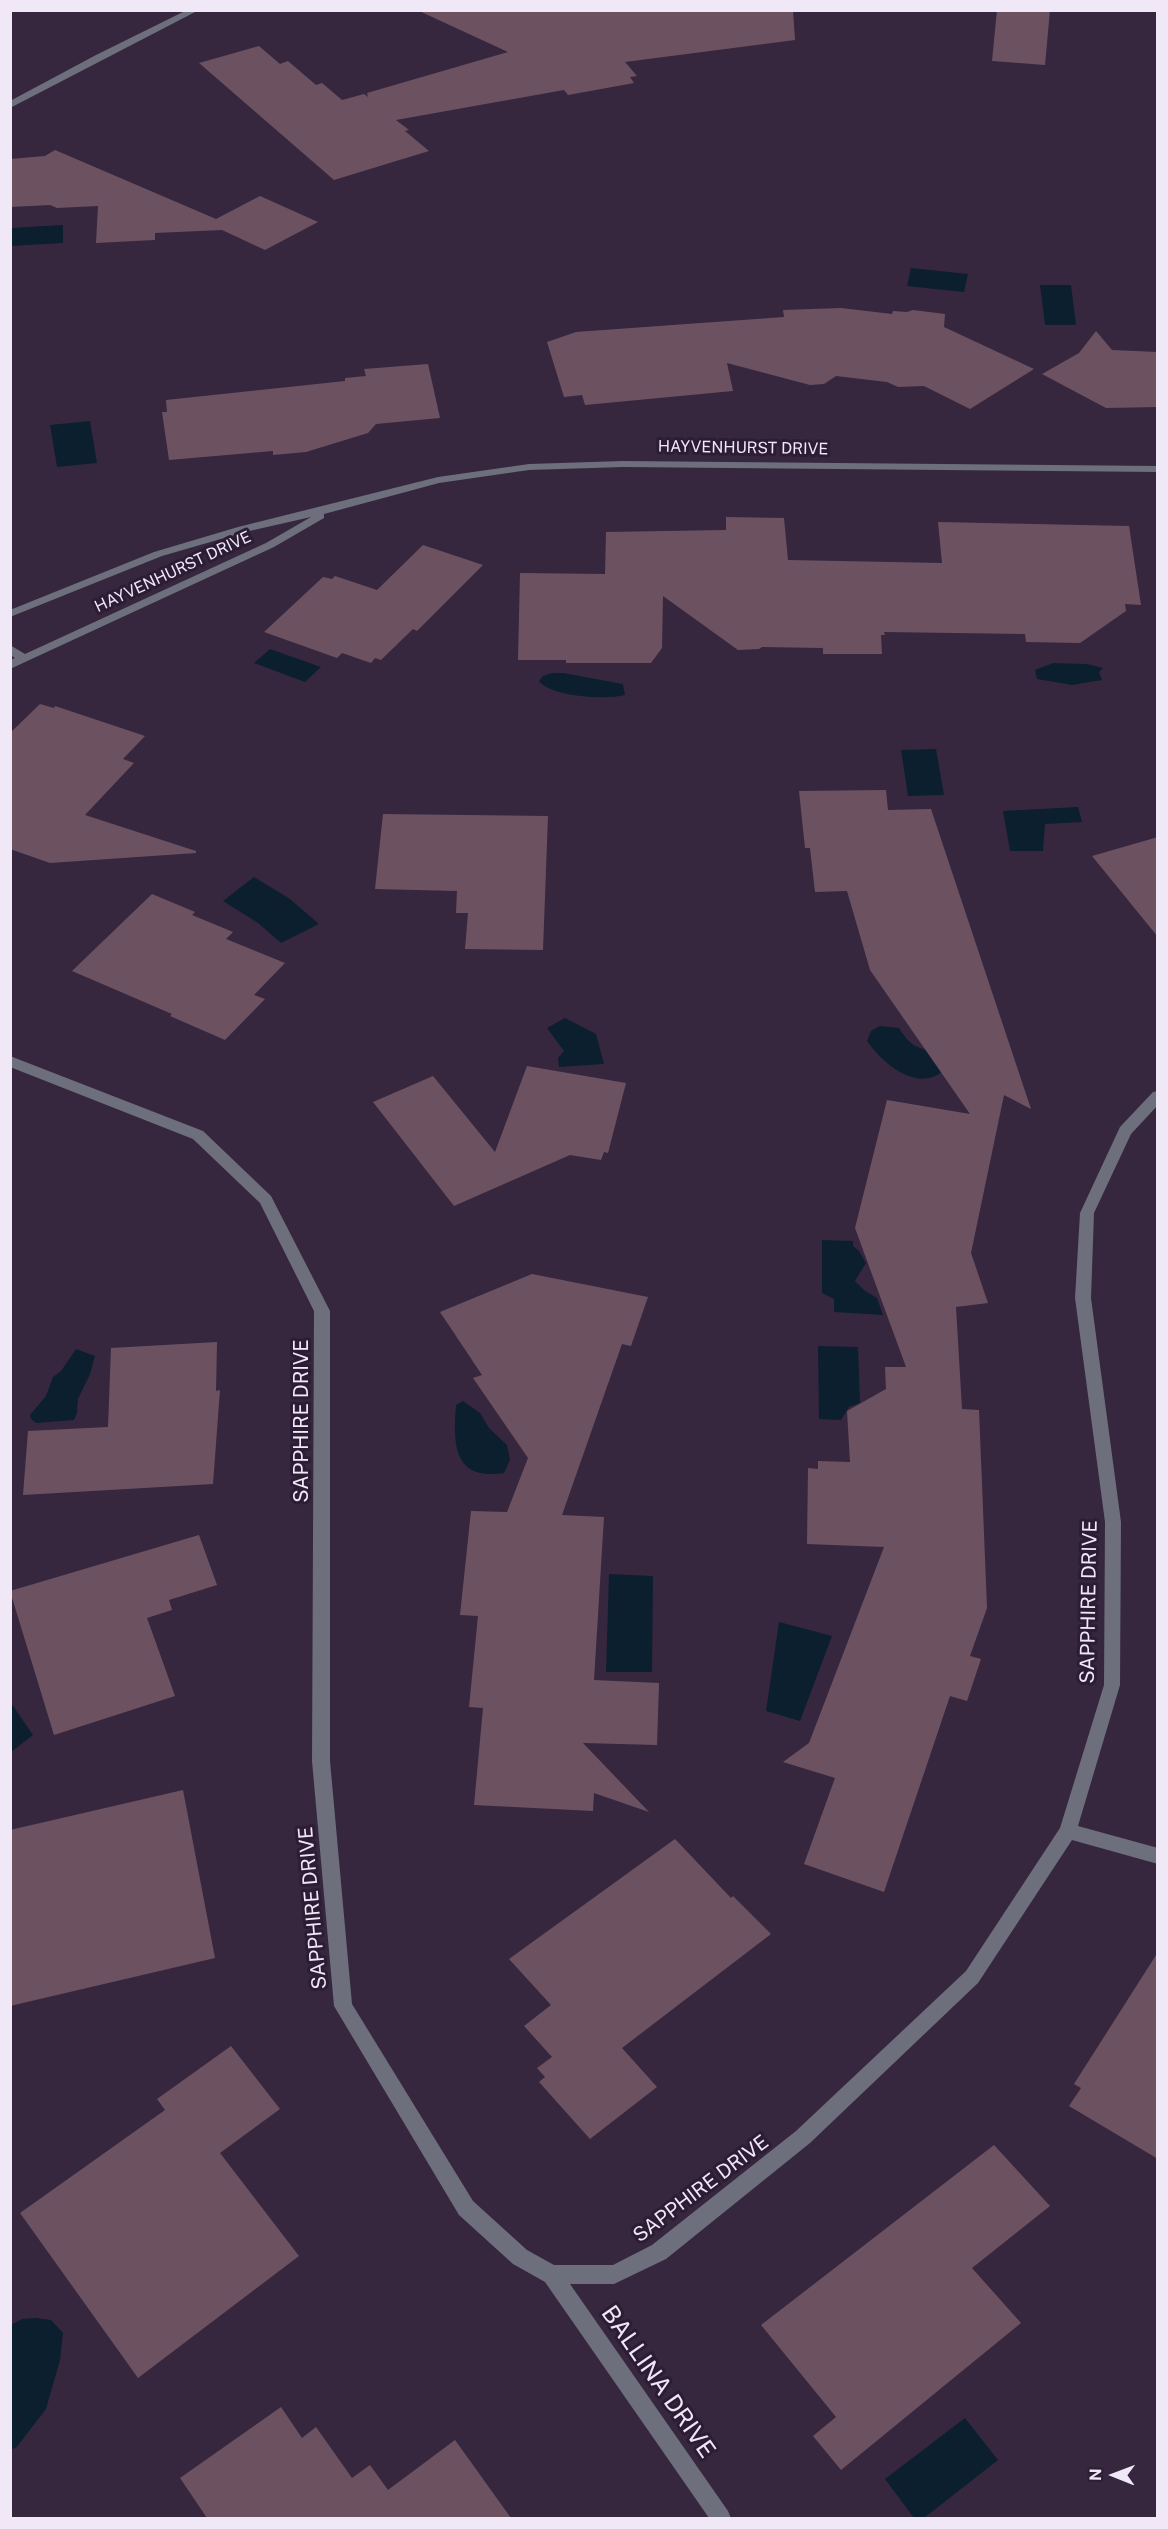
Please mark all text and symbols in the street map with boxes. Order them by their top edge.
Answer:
street label: HAYVENHURST DRIVE [658,437,828,459]
street label: HAYVENHURST DRIVE [92,527,254,617]
street label: SAPPHIRE DRIVE [290,1339,314,1503]
street label: SAPPHIRE DRIVE [1076,1520,1102,1684]
street label: SAPPHIRE DRIVE [294,1826,332,1990]
street label: SAPPHIRE DRIVE [629,2130,773,2248]
street label: BALLINA DRIVE [595,2300,721,2464]
north arrow [1084,2445,1144,2505]
text: N [1086,2468,1105,2481]

